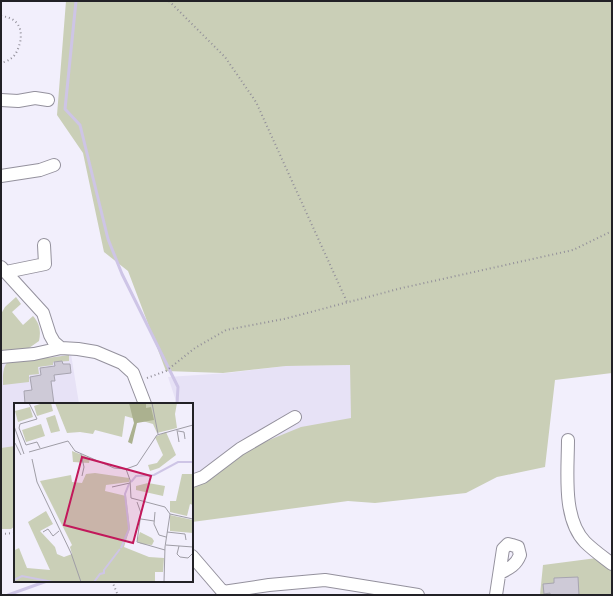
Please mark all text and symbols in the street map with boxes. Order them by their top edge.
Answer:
inset map [14,403,193,582]

